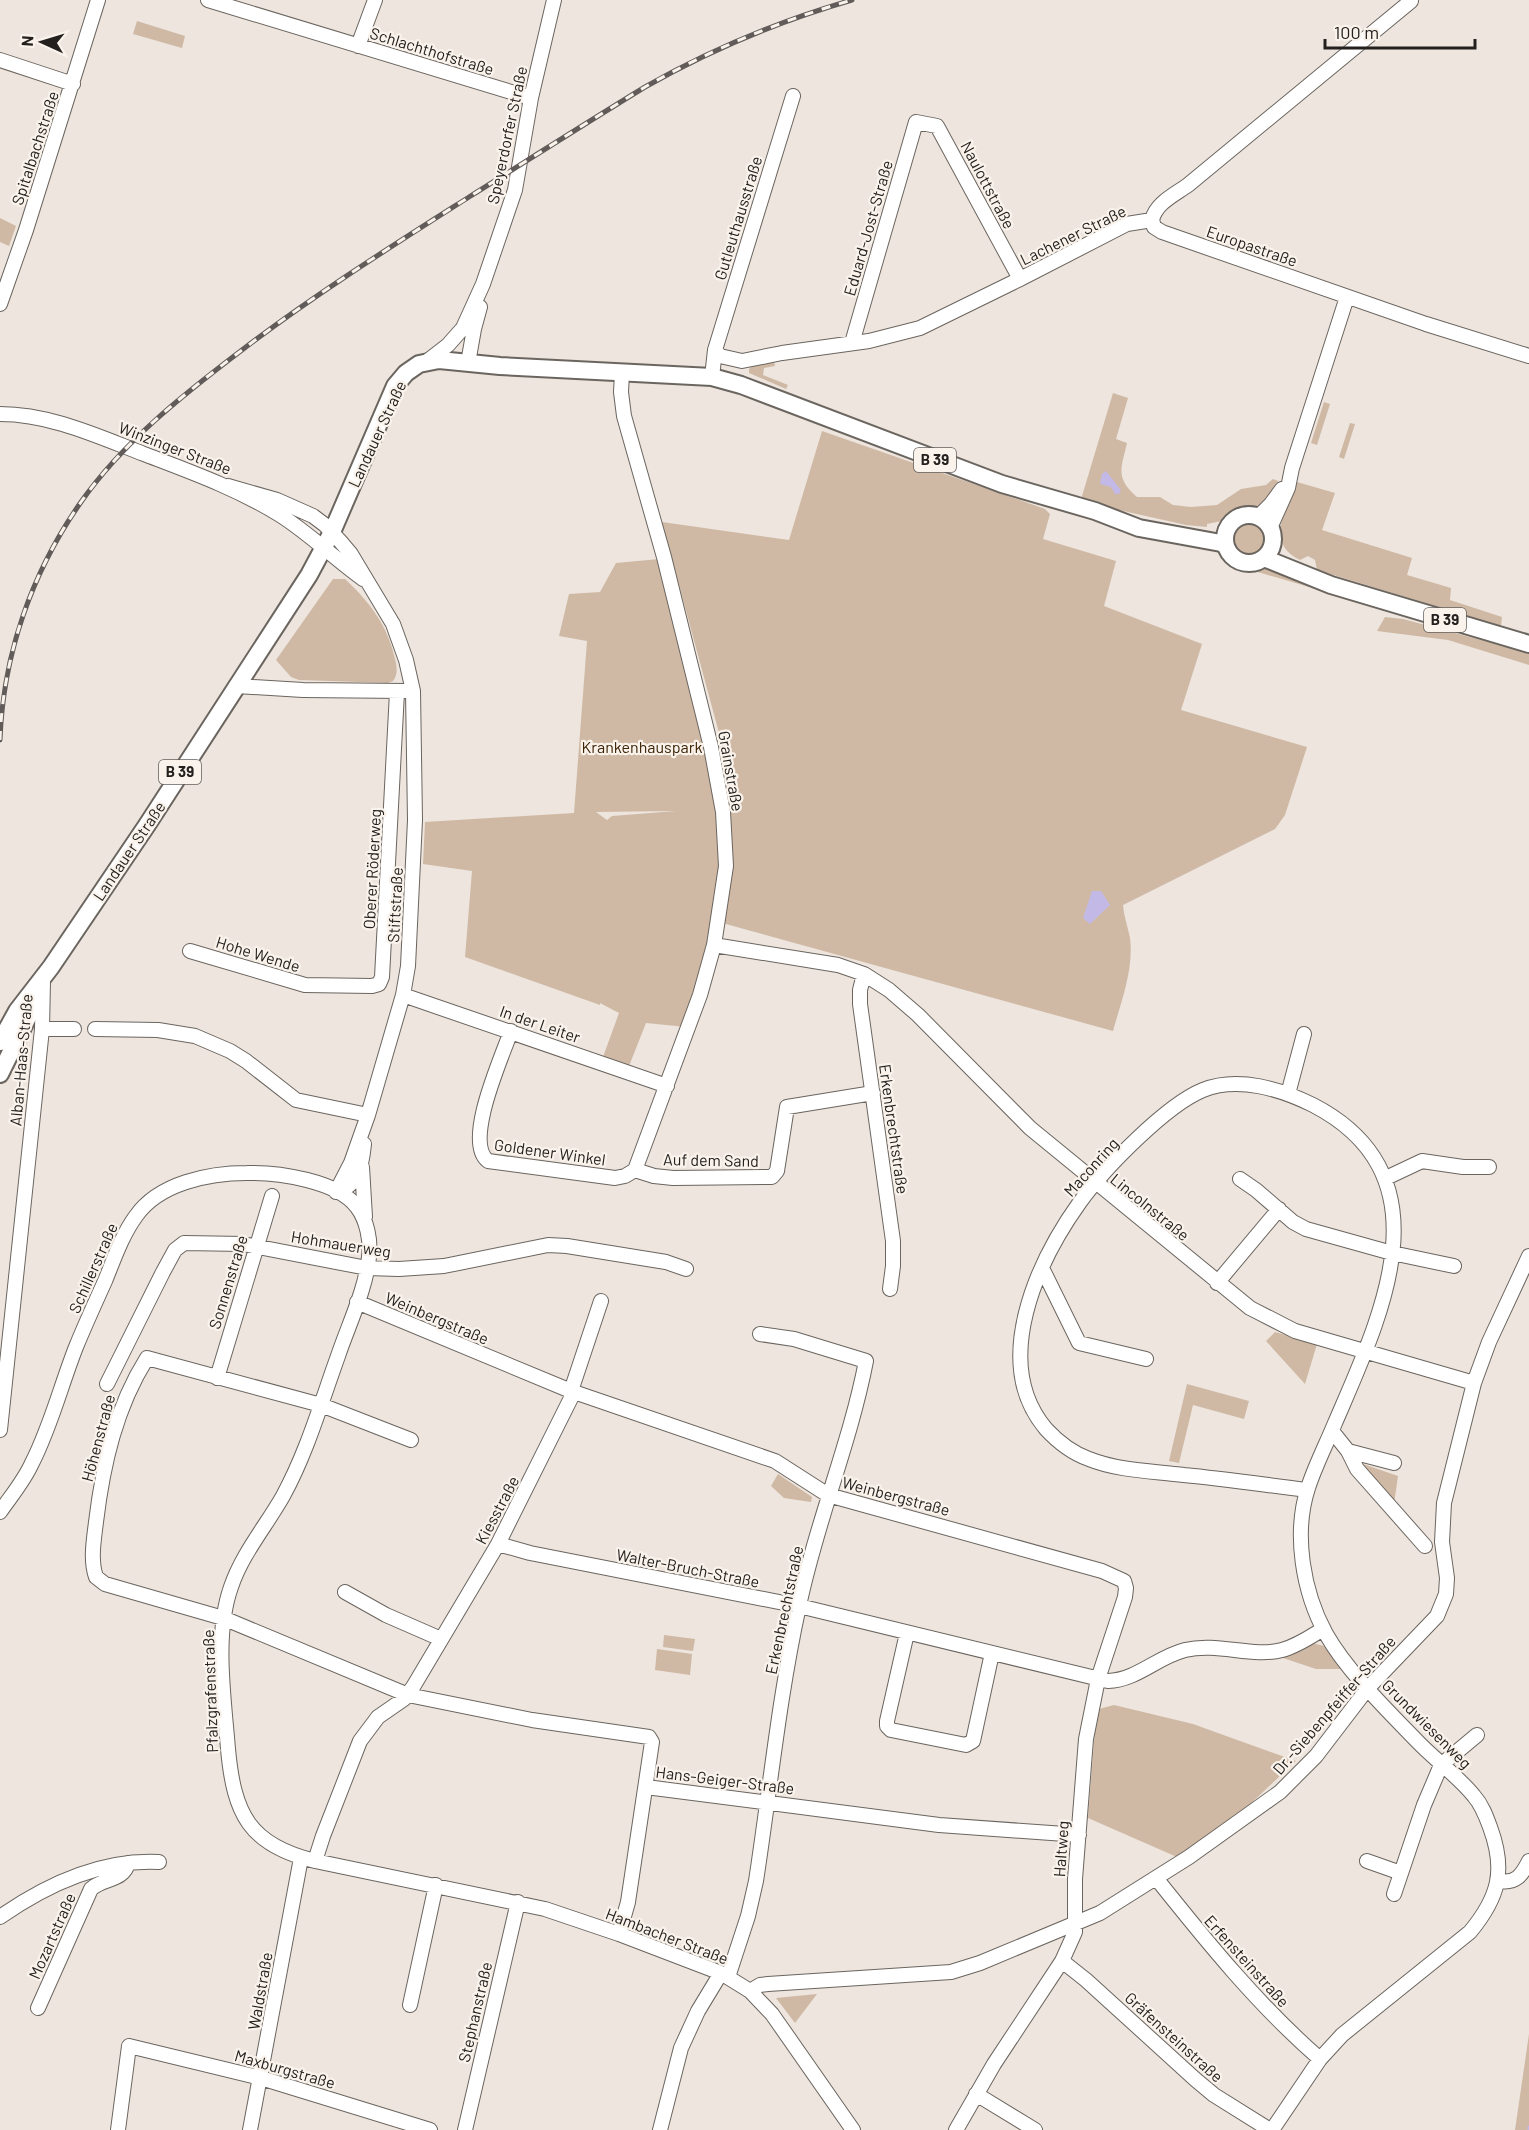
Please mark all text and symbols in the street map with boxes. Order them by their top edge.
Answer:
north arrow [12,12,72,72]
scale bar [1325,12,1475,50]
text: 100 m [1334,21,1379,43]
street label: Schlachthofstraße [368,23,496,78]
text: N [17,35,36,47]
street label: Speyerdorfer Straße [483,64,530,206]
street label: Spitalbachstraße [7,88,62,207]
street label: Naulottstraße [957,138,1019,232]
street label: Gutleuthausstraße [710,154,765,282]
street label: Eduard-Jost-Straße [839,158,896,298]
street label: Lachener Straße [1017,201,1129,268]
street label: Europastraße [1204,221,1300,270]
street label: Landauer Straße [344,377,410,490]
street label: Winzinger Straße [116,417,234,478]
road number: B 39 [914,448,956,472]
road number: B 39 [1424,608,1466,632]
street label: Grainstraße [715,729,748,813]
park label: Krankenhauspark [581,737,703,756]
road number: B 39 [159,760,201,784]
street label: Landauer Straße [88,798,169,904]
street label: Oberer Röderweg [359,808,384,930]
street label: Stiftstraße [383,867,406,943]
street label: Hohe Wende [214,932,303,975]
street label: Alban-Haas-Straße [5,993,36,1127]
street label: In der Leiter [497,1001,583,1046]
street label: Erkenbrechtstraße [876,1063,913,1195]
street label: Maconring [1059,1133,1122,1200]
street label: Goldener Winkel [493,1134,607,1169]
street label: Auf dem Sand [663,1149,759,1170]
street label: Lincolnstraße [1107,1169,1194,1244]
street label: Schillerstraße [64,1220,121,1316]
street label: Hohmauerweg [290,1226,392,1261]
street label: Sonnenstraße [204,1233,251,1331]
street label: Weinbergstraße [383,1287,492,1348]
street label: Höhenstraße [77,1392,118,1484]
street label: Kiesstraße [471,1472,522,1547]
street label: Weinbergstraße [840,1472,952,1519]
street label: Walter-Bruch-Straße [615,1544,761,1591]
street label: Erkenbrechtstraße [761,1544,806,1676]
street label: Pfalzgrafenstraße [198,1629,221,1753]
street label: Dr.-Siebenpfeiffer-Straße [1268,1631,1399,1778]
street label: Grundwiesenweg [1379,1675,1476,1772]
street label: Hans-Geiger-Straße [655,1762,795,1797]
street label: Haltweg [1049,1820,1072,1878]
street label: Mozartstraße [24,1890,79,1982]
street label: Hambacher Straße [603,1903,731,1968]
street label: Erfensteinstraße [1201,1911,1294,2011]
street label: Waldstraße [243,1950,276,2031]
street label: Stephanstraße [454,1960,495,2064]
street label: Gräfensteinstraße [1121,1988,1227,2086]
street label: Maxburgstraße [233,2045,338,2092]

